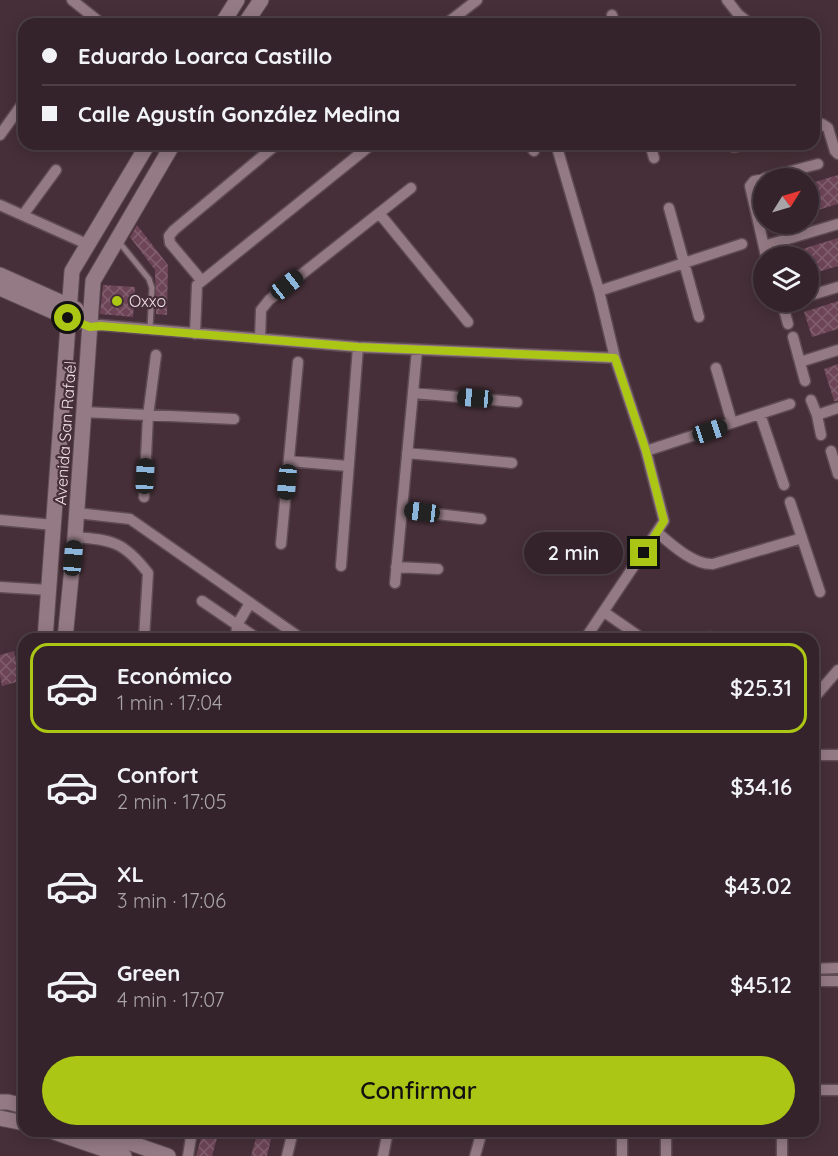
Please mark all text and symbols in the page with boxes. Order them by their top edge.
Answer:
text: Eduardo Loarca Castillo [78,42,332,70]
text: Calle Agustín González Medina [78,100,400,128]
north arrow [753,168,819,234]
map controls [753,168,819,312]
button: layers [753,246,819,312]
car [267,267,307,303]
place label: Oxxo [129,291,166,311]
marker: Oxxo [110,294,124,308]
route start [54,304,81,331]
street label: Avenida San Rafaél [50,360,80,506]
car [456,387,494,409]
car [690,417,730,445]
car [135,458,155,494]
car [276,463,298,501]
car [403,501,441,523]
callout: 2 min [524,532,623,574]
car [62,539,84,577]
route end [630,539,657,566]
text: 2 min [548,540,599,565]
icon: car [45,661,99,715]
text: Económico [117,662,232,690]
text: $25.31 [730,674,792,702]
text: 1 min · 17:04 [117,690,223,715]
icon: car [45,760,99,814]
text: Confort [117,761,199,789]
text: $34.16 [730,773,792,801]
text: 2 min · 17:05 [117,789,227,814]
icon: car [45,859,99,913]
text: XL [117,860,144,888]
text: $43.02 [724,872,792,900]
text: 3 min · 17:06 [117,888,226,913]
icon: car [45,958,99,1012]
text: Green [117,959,180,987]
text: $45.12 [730,971,792,999]
text: 4 min · 17:07 [117,987,224,1012]
button: Confirmar [42,1056,795,1125]

